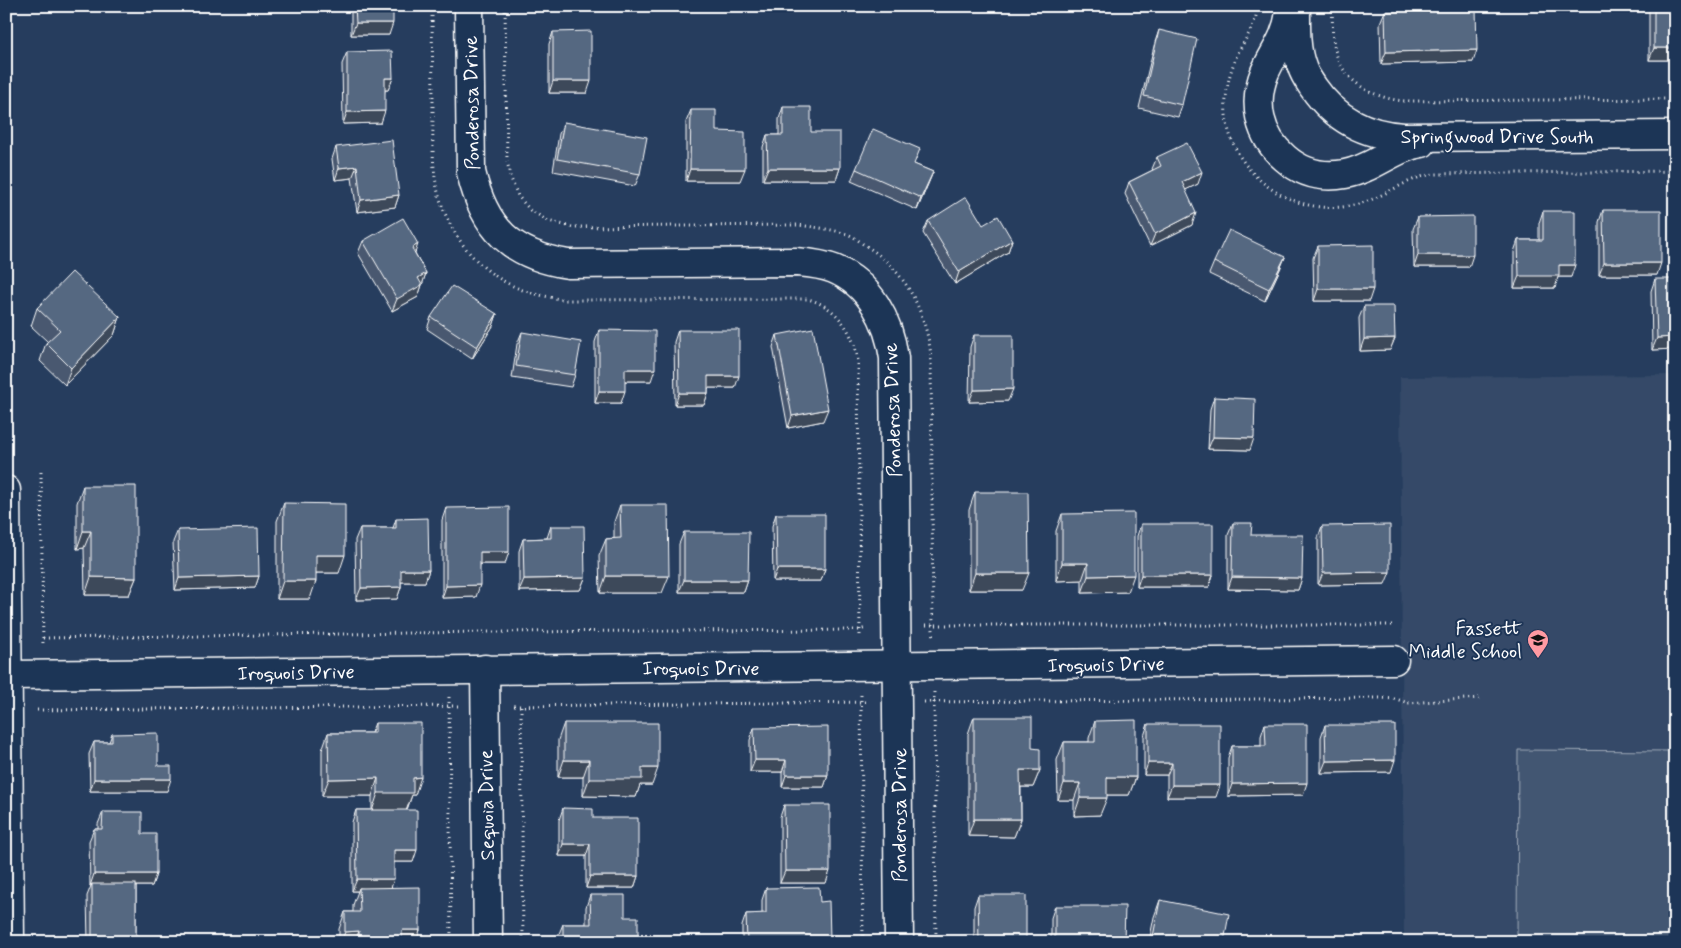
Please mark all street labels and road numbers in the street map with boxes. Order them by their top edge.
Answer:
street label: Ponderosa Drive [458,35,487,170]
street label: Springwood Drive South [1400,124,1594,153]
street label: Ponderosa Drive [878,342,909,478]
street label: Iroquois Drive [1047,651,1165,680]
street label: Iroquois Drive [642,656,760,683]
street label: Iroquois Drive [237,659,355,688]
street label: Ponderosa Drive [887,748,914,882]
street label: Sequoia Drive [473,749,502,861]

